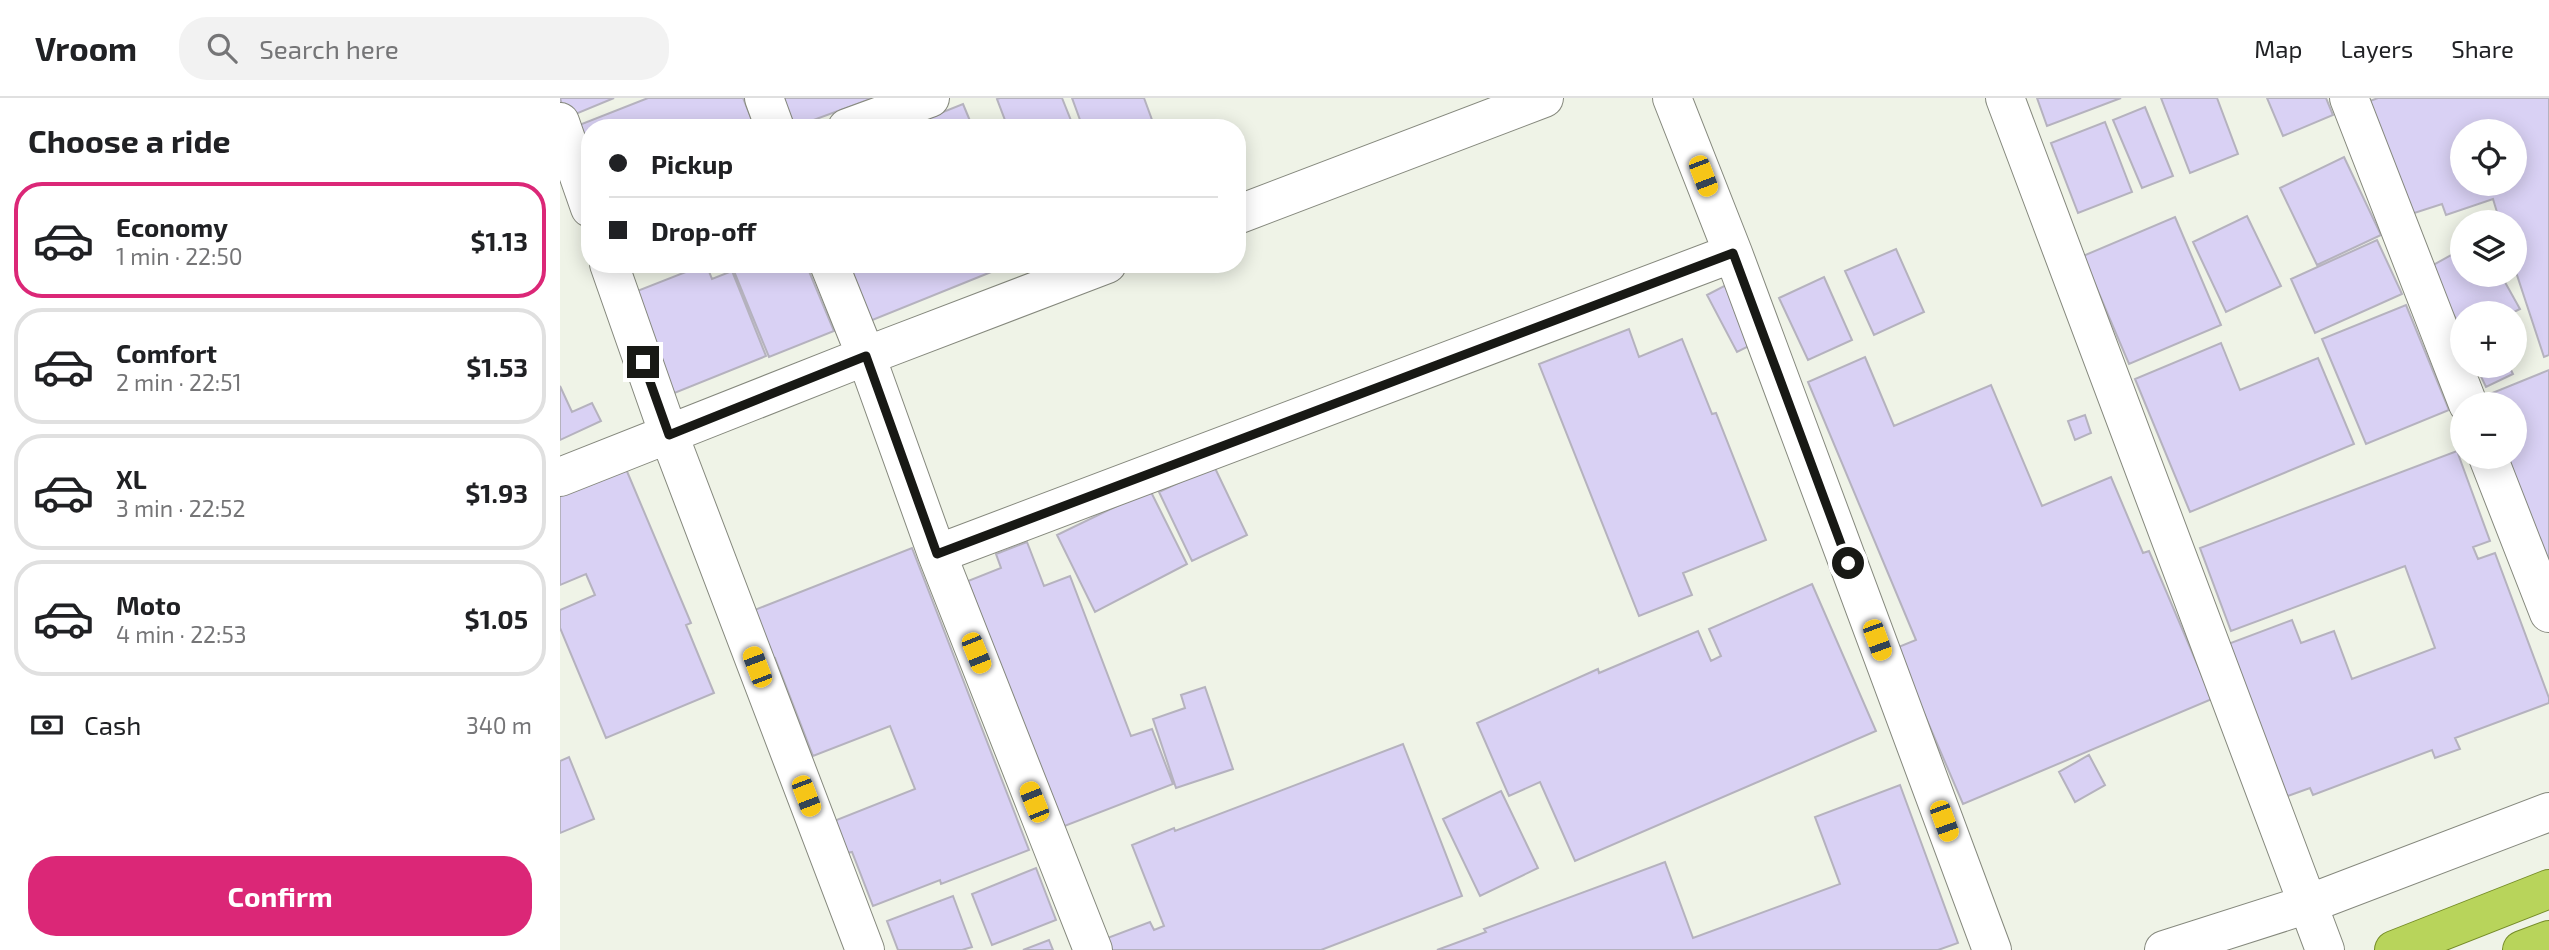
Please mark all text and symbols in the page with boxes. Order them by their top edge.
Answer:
search box [179,17,669,80]
text: Vroom [35,28,137,68]
icon: search [203,29,241,67]
text: Search here [259,33,399,64]
text: Map [2254,34,2302,63]
text: Layers [2340,34,2413,63]
text: Share [2451,34,2514,63]
map controls [2450,119,2527,469]
button: locate [2450,119,2527,196]
text: Choose a ride [28,121,231,159]
text: Pickup [651,148,733,179]
car [1686,153,1721,199]
icon: car [32,209,95,272]
button: layers [2450,210,2527,287]
text: Economy [116,211,228,242]
text: Drop-off [651,215,756,246]
text: $1.13 [471,225,528,256]
text: 1 min · 22:50 [116,242,243,270]
button: + [2450,301,2527,378]
icon: car [32,335,95,398]
text: Comfort [116,337,217,368]
route end [627,346,659,378]
text: $1.53 [466,351,528,382]
text: 2 min · 22:51 [116,368,242,396]
button: − [2450,392,2527,469]
icon: car [32,461,95,524]
text: XL [116,463,147,494]
text: $1.93 [465,477,528,508]
text: 3 min · 22:52 [116,494,245,522]
route start [1832,547,1864,579]
icon: car [32,587,95,650]
text: Moto [116,589,181,620]
text: $1.05 [465,603,528,634]
car [1860,617,1895,663]
text: 4 min · 22:53 [116,620,247,648]
car [959,630,994,676]
car [740,644,775,690]
icon: cash [28,706,66,744]
text: Cash [84,709,141,740]
text: 340 m [466,711,532,739]
car [789,773,824,819]
car [1017,779,1052,825]
car [1927,798,1962,844]
button: Confirm [28,856,532,936]

